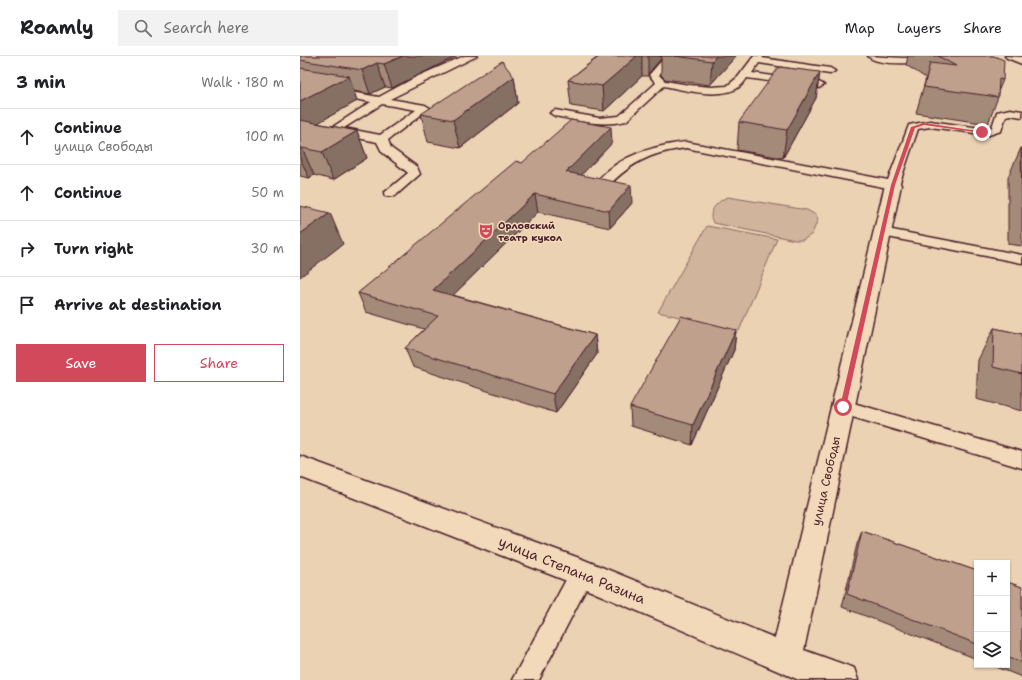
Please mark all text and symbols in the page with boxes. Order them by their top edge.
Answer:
search box [118,10,398,46]
text: Roamly [20,15,94,40]
icon: search [132,17,154,39]
text: Search here [164,18,249,38]
text: Map [845,19,875,37]
text: Layers [897,19,941,37]
text: Share [963,19,1002,37]
text: 3 min [16,71,66,93]
text: Walk · 180 m [201,74,284,91]
text: Continue [54,118,122,138]
route end [973,123,991,141]
icon: ahead [16,126,38,148]
text: 100 m [245,128,284,145]
text: улица Свободы [54,138,153,155]
icon: ahead [16,182,38,204]
text: Continue [54,183,122,203]
text: 50 m [251,184,284,201]
place label: Орловский театр кукол [498,219,562,244]
theatre icon: Орловский театр кукол [477,222,495,240]
icon: right [16,238,38,260]
text: Turn right [54,239,134,259]
text: 30 m [250,240,284,257]
icon: arrive [16,294,38,316]
text: Arrive at destination [54,295,222,315]
button: Save [16,344,146,382]
button: Share [154,344,284,382]
route start [834,398,852,416]
street label: улица Свободы [808,435,844,527]
street label: улица Степана Разина [496,532,648,608]
map controls [974,560,1010,668]
button: + [974,560,1010,596]
button: − [974,596,1010,632]
button: layers [974,632,1010,668]

